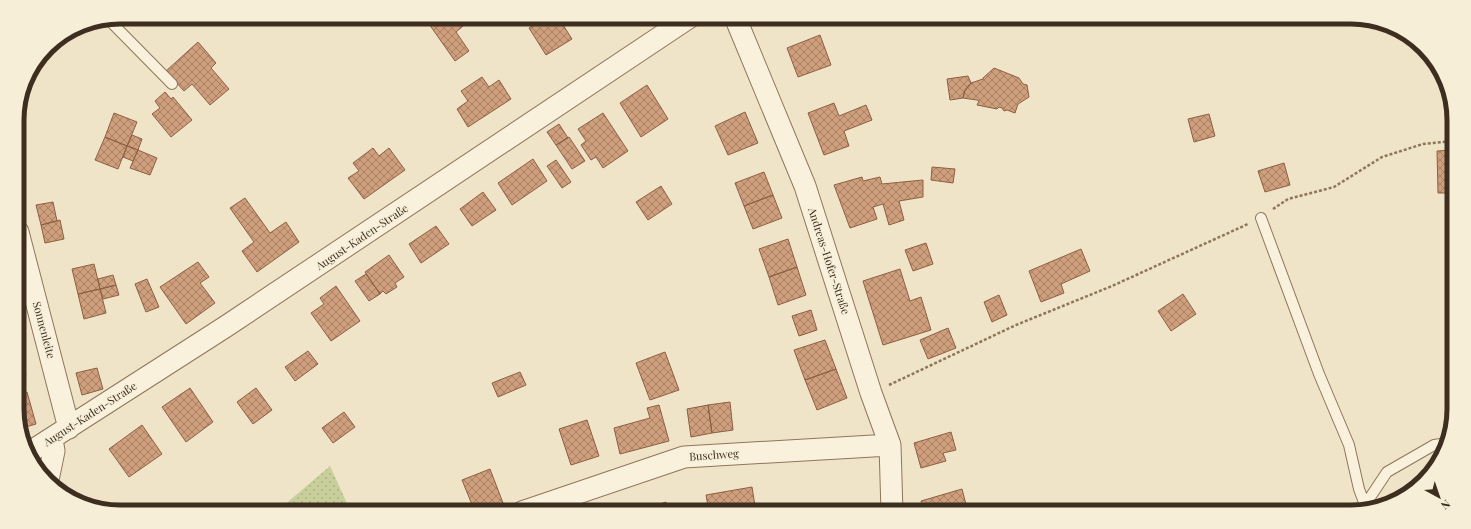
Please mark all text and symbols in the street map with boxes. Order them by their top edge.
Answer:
street label: August-Kaden-Straße [312,200,411,274]
street label: Andreas-Hofer-Straße [805,205,854,317]
street label: Sonnenleite [30,300,59,360]
street label: August-Kaden-Straße [39,378,140,450]
street label: Buschweg [689,445,739,464]
north arrow [1419,477,1459,517]
text: N [1438,497,1454,513]

